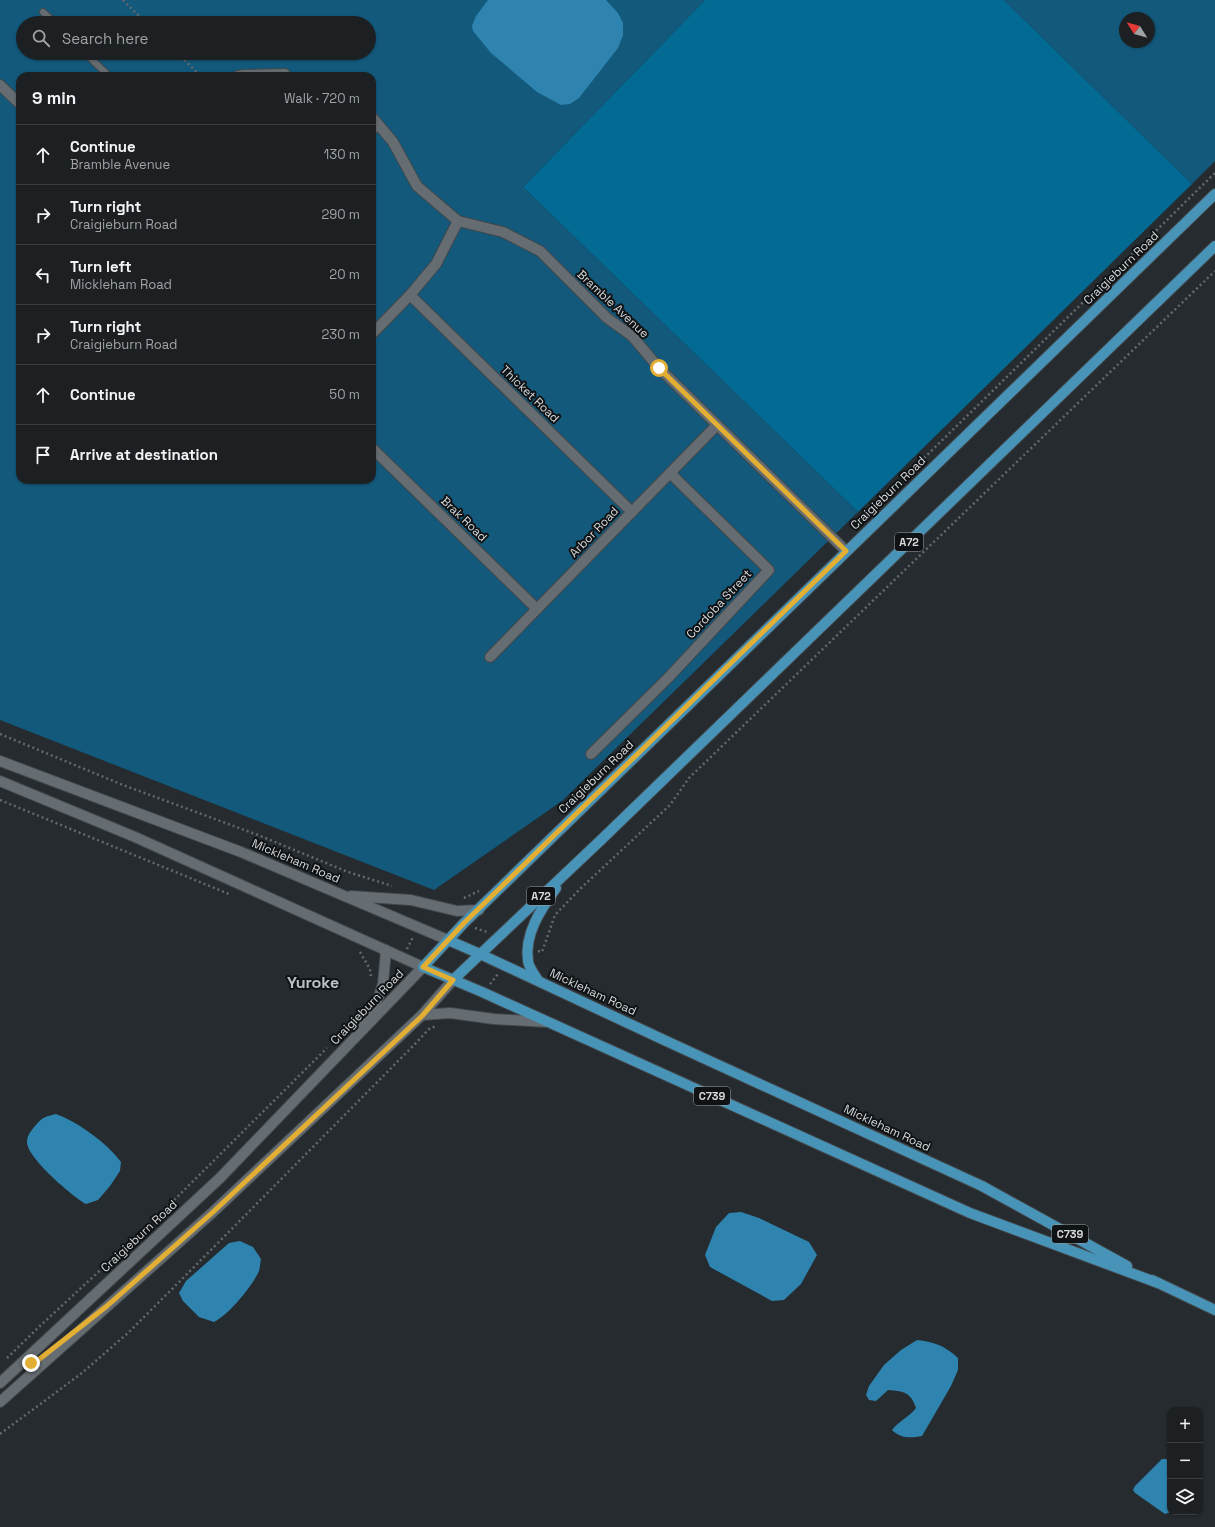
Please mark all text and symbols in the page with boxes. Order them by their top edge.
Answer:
north arrow [1119,12,1155,48]
search box [16,16,376,60]
icon: search [30,27,52,49]
text: Search here [62,29,148,48]
text: 9 min [32,87,76,109]
text: Walk · 720 m [284,90,360,107]
text: Continue [70,137,136,156]
icon: ahead [32,144,54,166]
text: 130 m [324,146,360,163]
text: Bramble Avenue [70,156,170,173]
text: Turn right [70,197,141,216]
icon: right [32,204,54,226]
text: 290 m [321,206,360,223]
text: Craigieburn Road [70,216,177,233]
street label: Craigieburn Road [1080,228,1162,308]
text: Turn left [70,257,132,276]
icon: left [32,264,54,286]
text: 20 m [329,266,360,283]
street label: Bramble Avenue [574,267,652,341]
text: Mickleham Road [70,276,172,293]
text: Turn right [70,317,141,336]
icon: right [32,324,54,346]
text: 230 m [322,326,360,343]
text: Craigieburn Road [70,336,177,353]
route start [650,359,668,377]
street label: Thicket Road [497,362,563,426]
icon: ahead [32,384,54,406]
text: Continue [70,385,136,404]
text: 50 m [329,386,360,403]
icon: arrive [32,444,54,466]
text: Arrive at destination [70,445,218,464]
street label: Craigieburn Road [847,453,929,533]
street label: Brak Road [438,493,490,545]
street label: Arbor Road [566,503,622,561]
road number: A72 [895,533,923,551]
street label: Cordoba Street [683,566,755,642]
street label: Craigieburn Road [555,737,637,817]
street label: Mickleham Road [250,835,342,887]
road number: A72 [527,887,555,905]
street label: Mickleham Road [547,965,639,1019]
street label: Craigieburn Road [327,966,407,1048]
district label: Yuroke [287,972,339,993]
road number: C739 [694,1087,730,1105]
street label: Mickleham Road [841,1101,933,1155]
street label: Craigieburn Road [97,1196,181,1276]
road number: C739 [1052,1225,1088,1243]
route end [22,1354,40,1372]
map controls [1167,1407,1203,1515]
button: + [1167,1407,1203,1443]
button: − [1167,1443,1203,1479]
button: layers [1167,1479,1203,1515]

